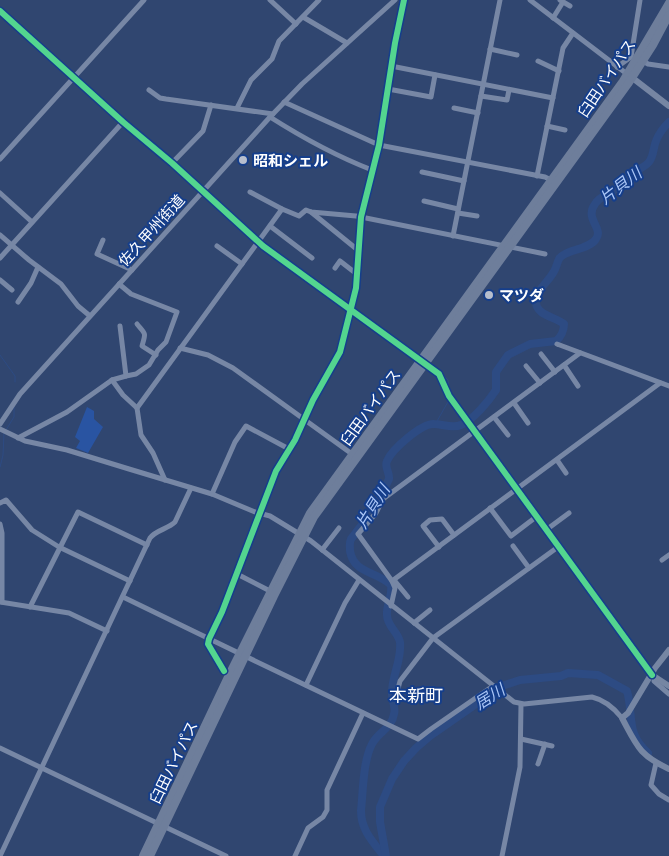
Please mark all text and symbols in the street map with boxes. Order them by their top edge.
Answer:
street label: 臼田バイパス [573,36,639,120]
place label: 昭和シェル [253,151,328,169]
marker: 昭和シェル [237,154,249,166]
water label: 片貝川 [595,162,646,207]
street label: 佐久甲州街道 [114,191,188,269]
place label: マツダ [499,286,544,304]
marker: マツダ [483,289,495,301]
street label: 臼田バイパス [336,365,404,449]
water label: 片貝川 [351,479,394,531]
water label: 居川 [470,678,509,713]
district label: 本新町 [389,684,443,706]
street label: 臼田バイパス [145,718,201,806]

